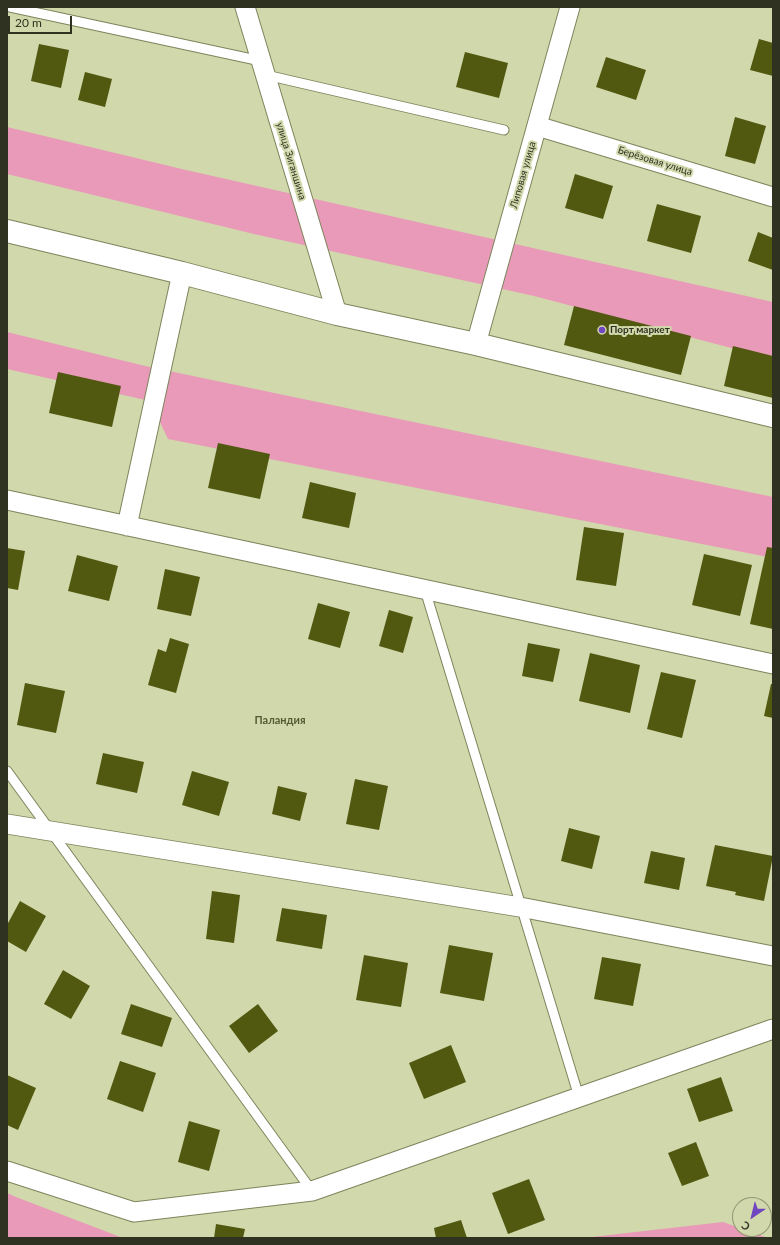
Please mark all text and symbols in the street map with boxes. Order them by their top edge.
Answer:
scale bar [10,8,74,34]
text: 20 m [15,15,42,30]
street label: улица Зиганшина [273,121,309,201]
street label: Липовая улица [508,140,538,210]
street label: Берёзовая улица [616,144,694,178]
place label: Порт маркет [610,324,670,336]
marker: Порт маркет [597,325,607,335]
district label: Паландия [254,713,306,727]
north arrow [732,1197,772,1237]
text: С [739,1219,752,1234]

